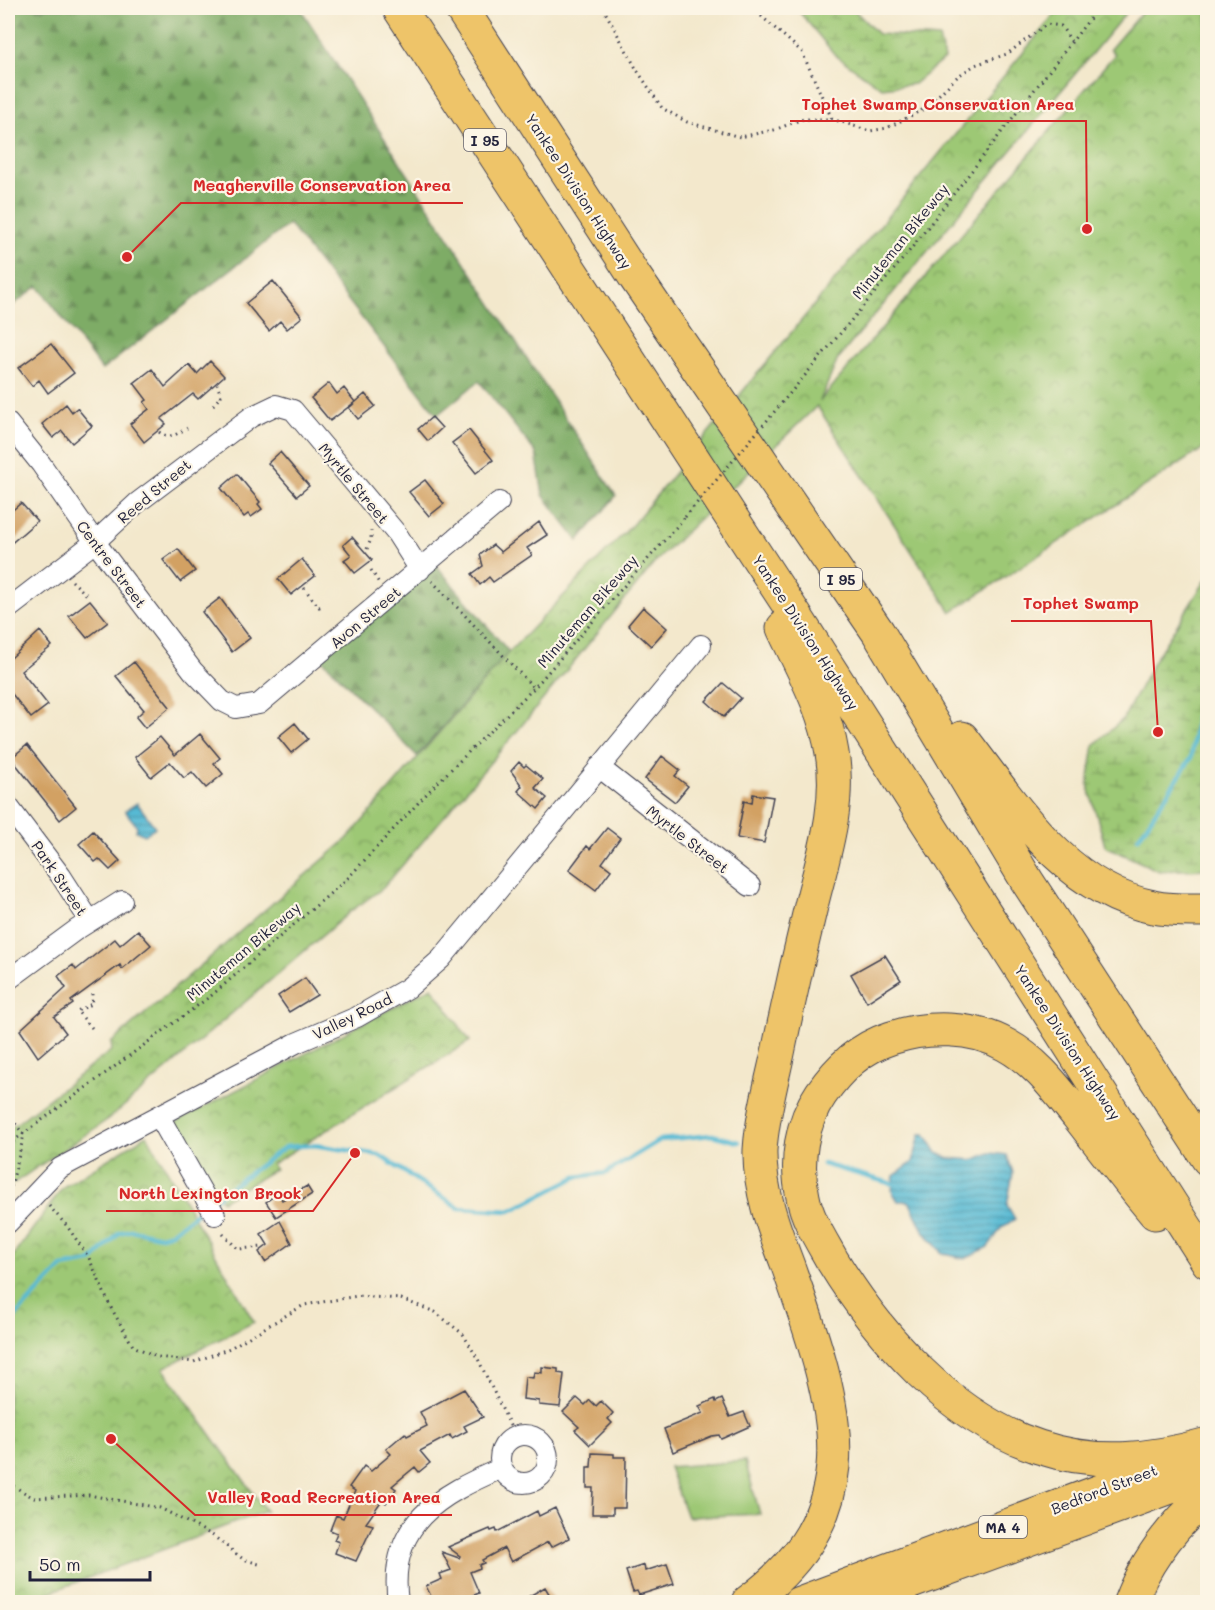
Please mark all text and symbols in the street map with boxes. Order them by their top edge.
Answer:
callout: Tophet Swamp Conservation Area [790,87,1086,121]
text: Tophet Swamp Conservation Area [802,93,1075,114]
street label: Yankee Division Highway [521,109,637,273]
road number: I 95 [464,129,506,151]
callout: Meagherville Conservation Area [181,169,463,203]
text: Meagherville Conservation Area [193,174,451,195]
street label: Minuteman Bikeway [847,179,953,303]
street label: Myrtle Street [314,438,394,528]
street label: Reed Street [113,454,195,528]
street label: Centre Street [73,516,151,612]
street label: Minuteman Bikeway [532,550,642,672]
street label: Yankee Division Highway [748,550,864,714]
road number: I 95 [820,568,862,590]
street label: Avon Street [325,582,405,652]
callout: Tophet Swamp [1011,587,1151,621]
text: Tophet Swamp [1023,592,1139,613]
street label: Myrtle Street [643,800,733,878]
street label: Park Street [28,837,92,919]
street label: Minuteman Bikeway [182,897,304,1005]
street label: Yankee Division Highway [1010,960,1126,1124]
street label: Valley Road [309,988,395,1044]
callout: North Lexington Brook [106,1177,313,1211]
text: North Lexington Brook [119,1182,301,1203]
street label: Bedford Street [1048,1460,1160,1518]
callout: Valley Road Recreation Area [195,1481,452,1515]
text: Valley Road Recreation Area [207,1486,441,1507]
road number: MA 4 [979,1516,1027,1538]
scale bar [30,1544,150,1582]
text: 50 m [39,1552,81,1576]

